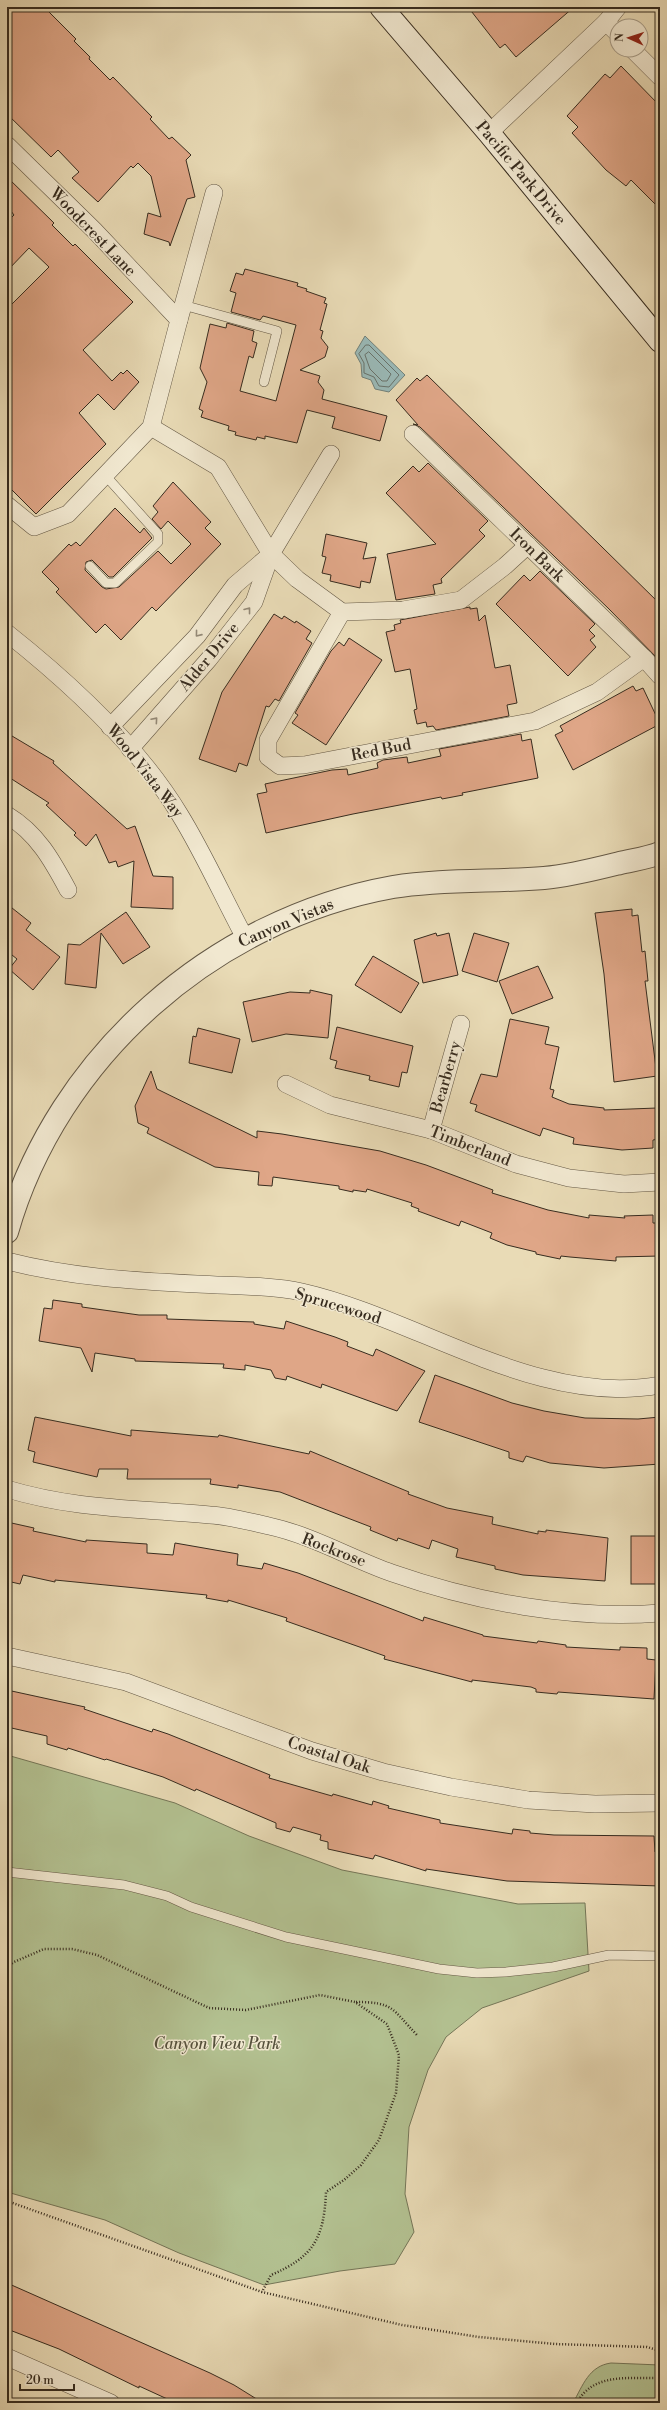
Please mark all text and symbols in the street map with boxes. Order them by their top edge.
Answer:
north arrow [609,18,649,58]
text: N [613,33,627,42]
street label: Pacific Park Drive [472,117,570,229]
street label: Woodcrest Lane [45,183,140,281]
street label: Iron Bark [505,524,570,587]
one-way arrow [243,607,250,614]
street label: Alder Drive [174,618,244,696]
one-way arrow [196,629,203,637]
one-way arrow [151,717,158,725]
street label: Wood Vista Way [102,719,188,822]
street label: Red Bud [349,734,413,766]
street label: Canyon Vistas [235,894,337,952]
street label: Bearberry [426,1039,466,1116]
street label: Timberland [426,1121,514,1171]
street label: Sprucewood [293,1283,383,1329]
street label: Rockrose [299,1529,369,1571]
street label: Coastal Oak [285,1732,375,1778]
park label: Canyon View Park [154,2034,280,2054]
scale bar [20,2366,74,2392]
text: 20 m [26,2373,54,2388]

